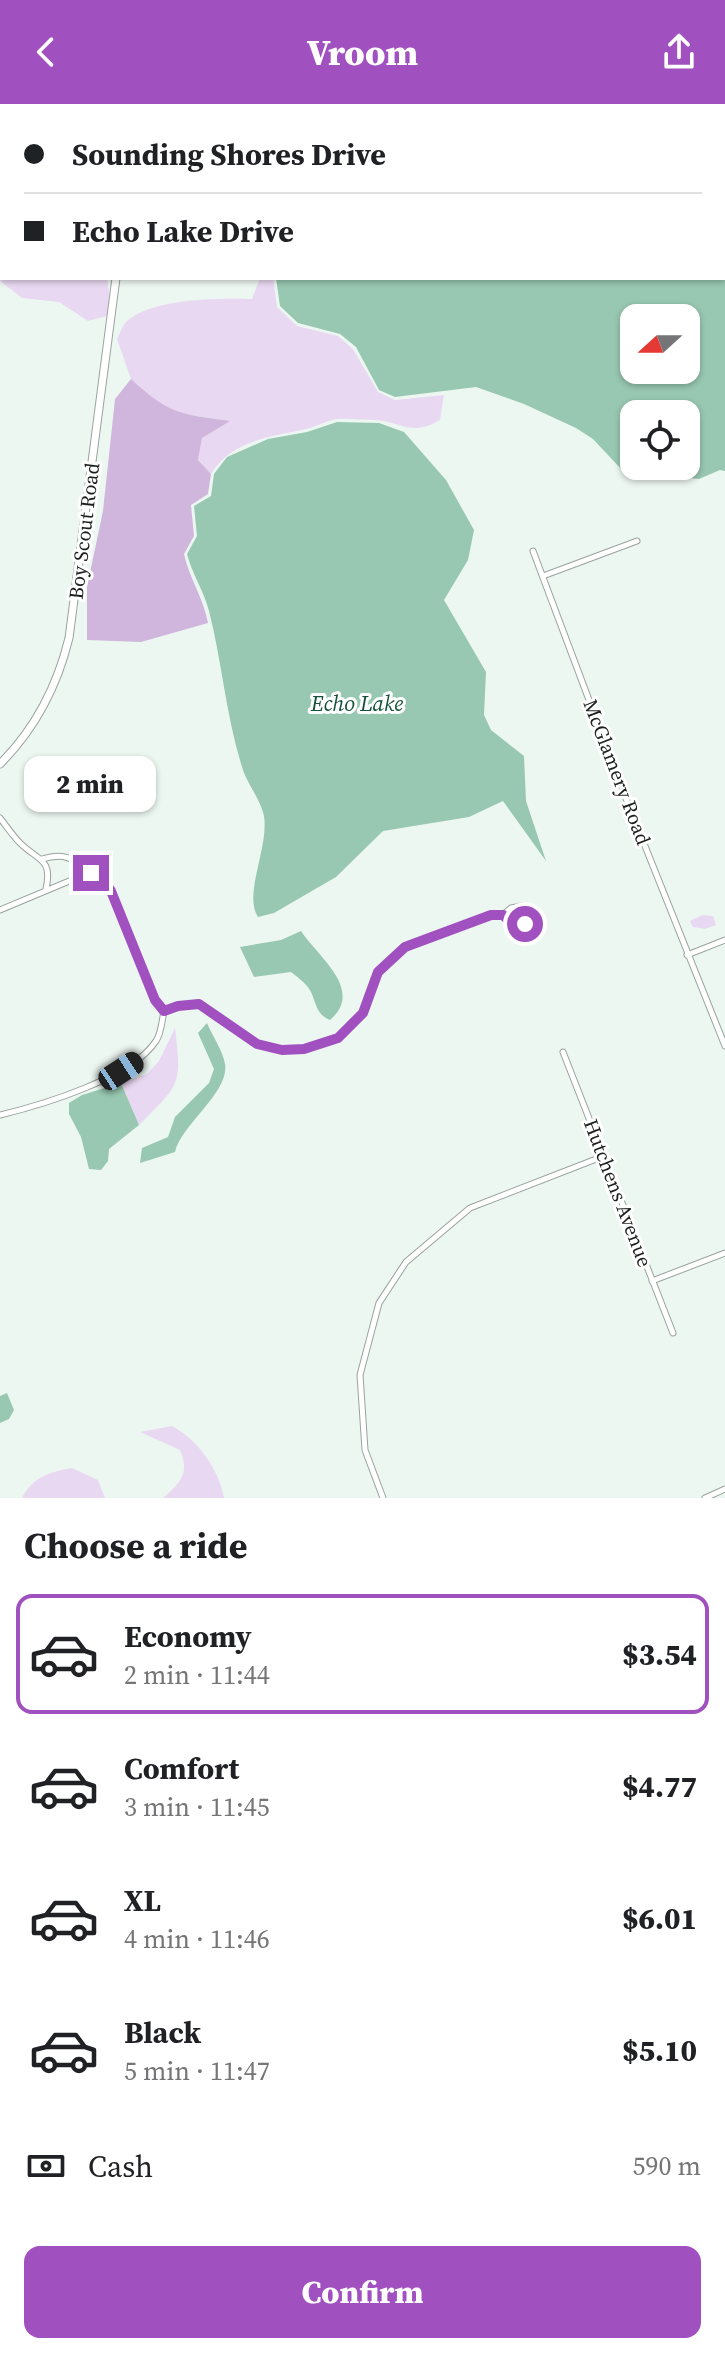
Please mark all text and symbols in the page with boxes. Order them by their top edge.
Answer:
text: Vroom [307,28,418,77]
icon: back [24,30,68,74]
icon: share [657,30,701,74]
text: Sounding Shores Drive [72,134,386,175]
text: Echo Lake Drive [72,211,294,252]
north arrow [620,304,700,384]
map controls [620,304,700,480]
button: locate [620,400,700,480]
street label: Boy Scout Road [62,461,106,601]
water label: Echo Lake [310,688,403,718]
street label: McGlamery Road [576,695,658,850]
callout: 2 min [25,757,157,813]
text: 2 min [56,766,124,802]
route end [73,855,109,891]
route start [507,906,543,942]
car [94,1048,148,1094]
street label: Hutchens Avenue [577,1115,659,1271]
text: Choose a ride [24,1521,247,1570]
text: Economy [124,1616,252,1657]
icon: car [28,1618,100,1690]
text: $3.54 [622,1634,697,1675]
text: 2 min · 11:44 [124,1657,270,1693]
text: Comfort [124,1748,239,1789]
icon: car [28,1750,100,1822]
text: $4.77 [622,1766,697,1807]
text: 3 min · 11:45 [124,1789,270,1825]
text: XL [124,1880,161,1921]
icon: car [28,1882,100,1954]
text: $6.01 [622,1898,697,1939]
text: 4 min · 11:46 [124,1921,270,1957]
text: Black [124,2012,201,2053]
icon: car [28,2014,100,2086]
text: $5.10 [622,2030,697,2071]
text: 5 min · 11:47 [124,2053,270,2089]
icon: cash [24,2144,68,2188]
text: Cash [88,2146,153,2187]
text: 590 m [633,2148,701,2184]
button: Confirm [24,2246,701,2338]

